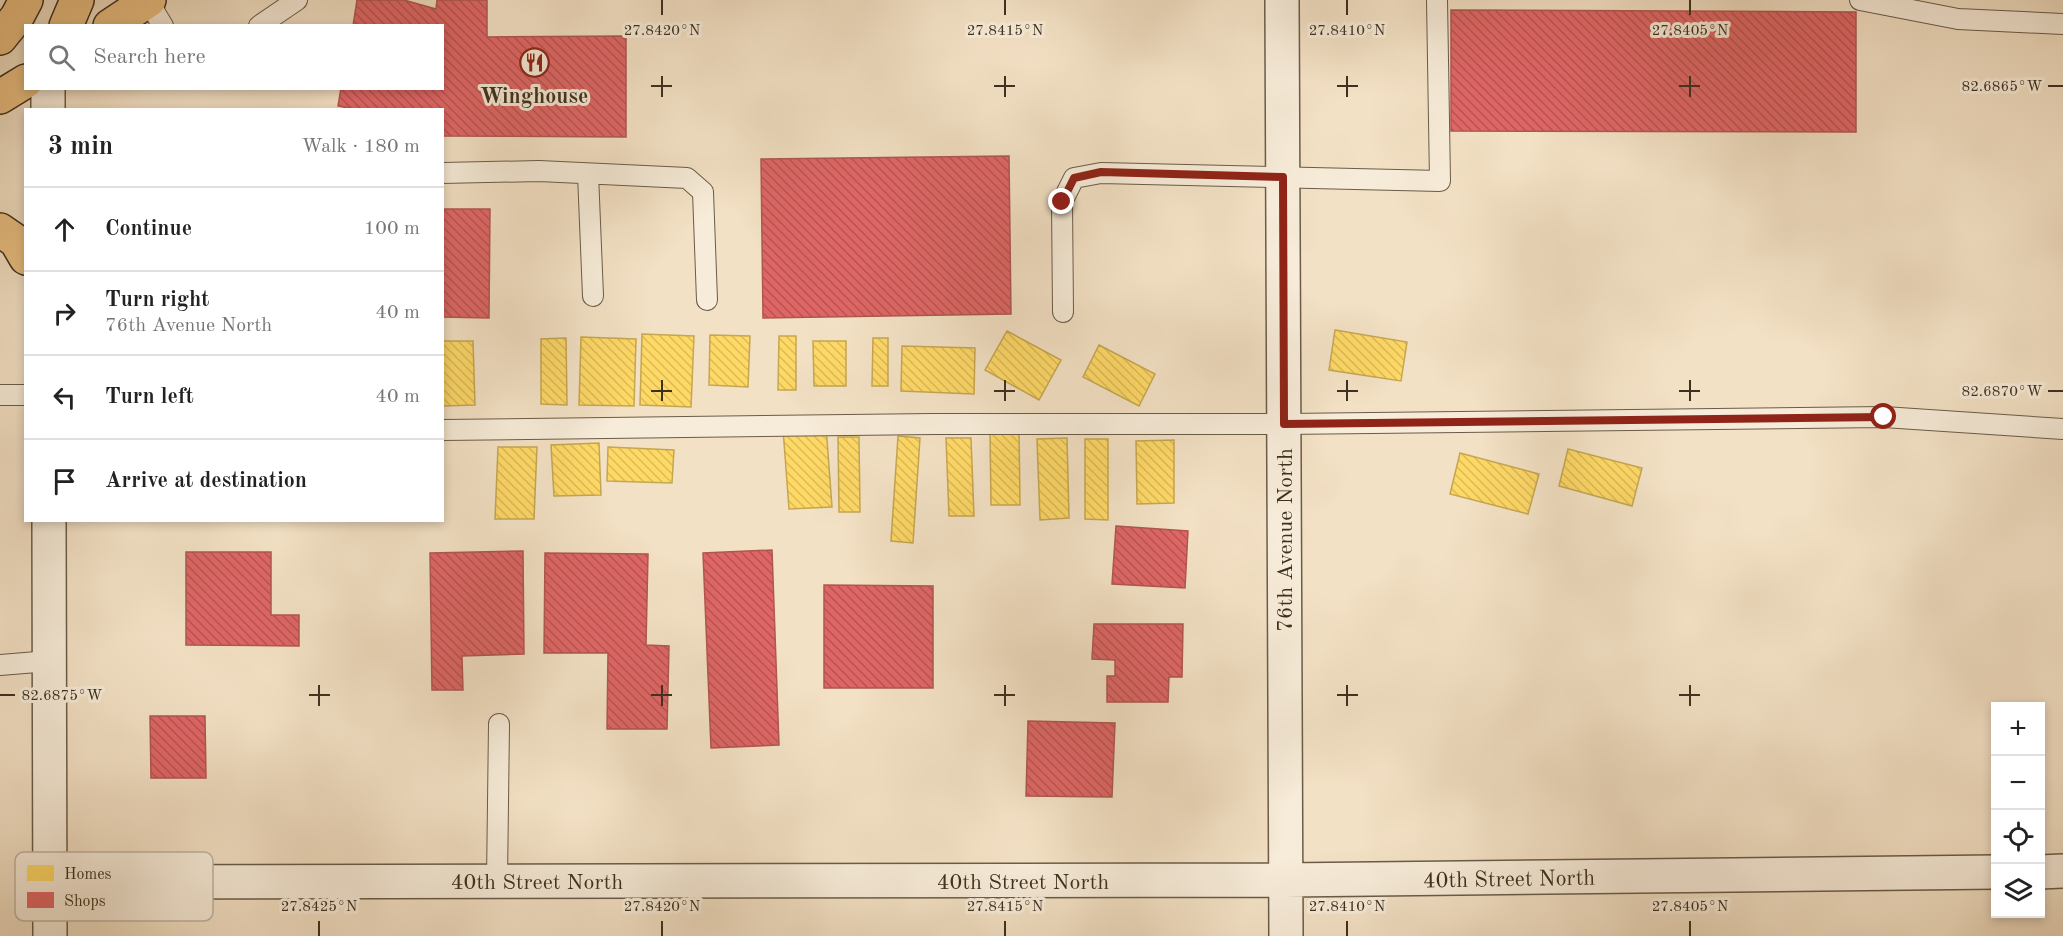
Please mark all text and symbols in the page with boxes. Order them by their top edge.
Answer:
search box [24,24,444,90]
text: 27.8420°N [624,24,701,39]
text: 27.8415°N [967,24,1044,39]
text: 27.8410°N [1309,24,1386,39]
text: 27.8405°N [1652,24,1729,39]
icon: search [45,41,78,74]
text: Search here [93,46,206,68]
restaurant icon: Winghouse [518,47,550,79]
text: 82.6865°W [1961,80,2043,95]
place label: Winghouse [480,86,588,108]
text: 3 min [48,134,113,160]
text: Walk · 180 m [301,137,420,157]
route end [1048,188,1074,214]
icon: ahead [48,213,81,246]
text: Continue [105,218,192,240]
text: 100 m [364,219,420,239]
text: Turn right [105,289,209,311]
icon: right [48,297,81,330]
text: 40 m [375,303,420,323]
text: 76th Avenue North [105,316,272,336]
icon: left [48,381,81,414]
text: 82.6870°W [1961,385,2043,400]
text: Turn left [105,386,194,408]
text: 40 m [375,387,420,407]
route start [1870,403,1896,429]
street label: 76th Avenue North [1275,448,1297,632]
icon: arrive [48,465,81,498]
text: Arrive at destination [105,470,307,492]
text: 82.6875°W [21,689,103,704]
map controls [1991,702,2045,918]
button: + [1991,702,2045,756]
button: − [1991,756,2045,810]
button: locate [1991,810,2045,864]
legend [15,852,213,921]
button: layers [1991,864,2045,918]
text: Homes [64,867,112,883]
street label: 40th Street North [1423,867,1595,893]
street label: 40th Street North [451,872,623,894]
street label: 40th Street North [937,872,1109,894]
text: Shops [64,894,106,910]
text: 27.8425°N [281,900,358,915]
text: 27.8420°N [624,900,701,915]
text: 27.8415°N [967,900,1044,915]
text: 27.8410°N [1309,900,1386,915]
text: 27.8405°N [1652,900,1729,915]

